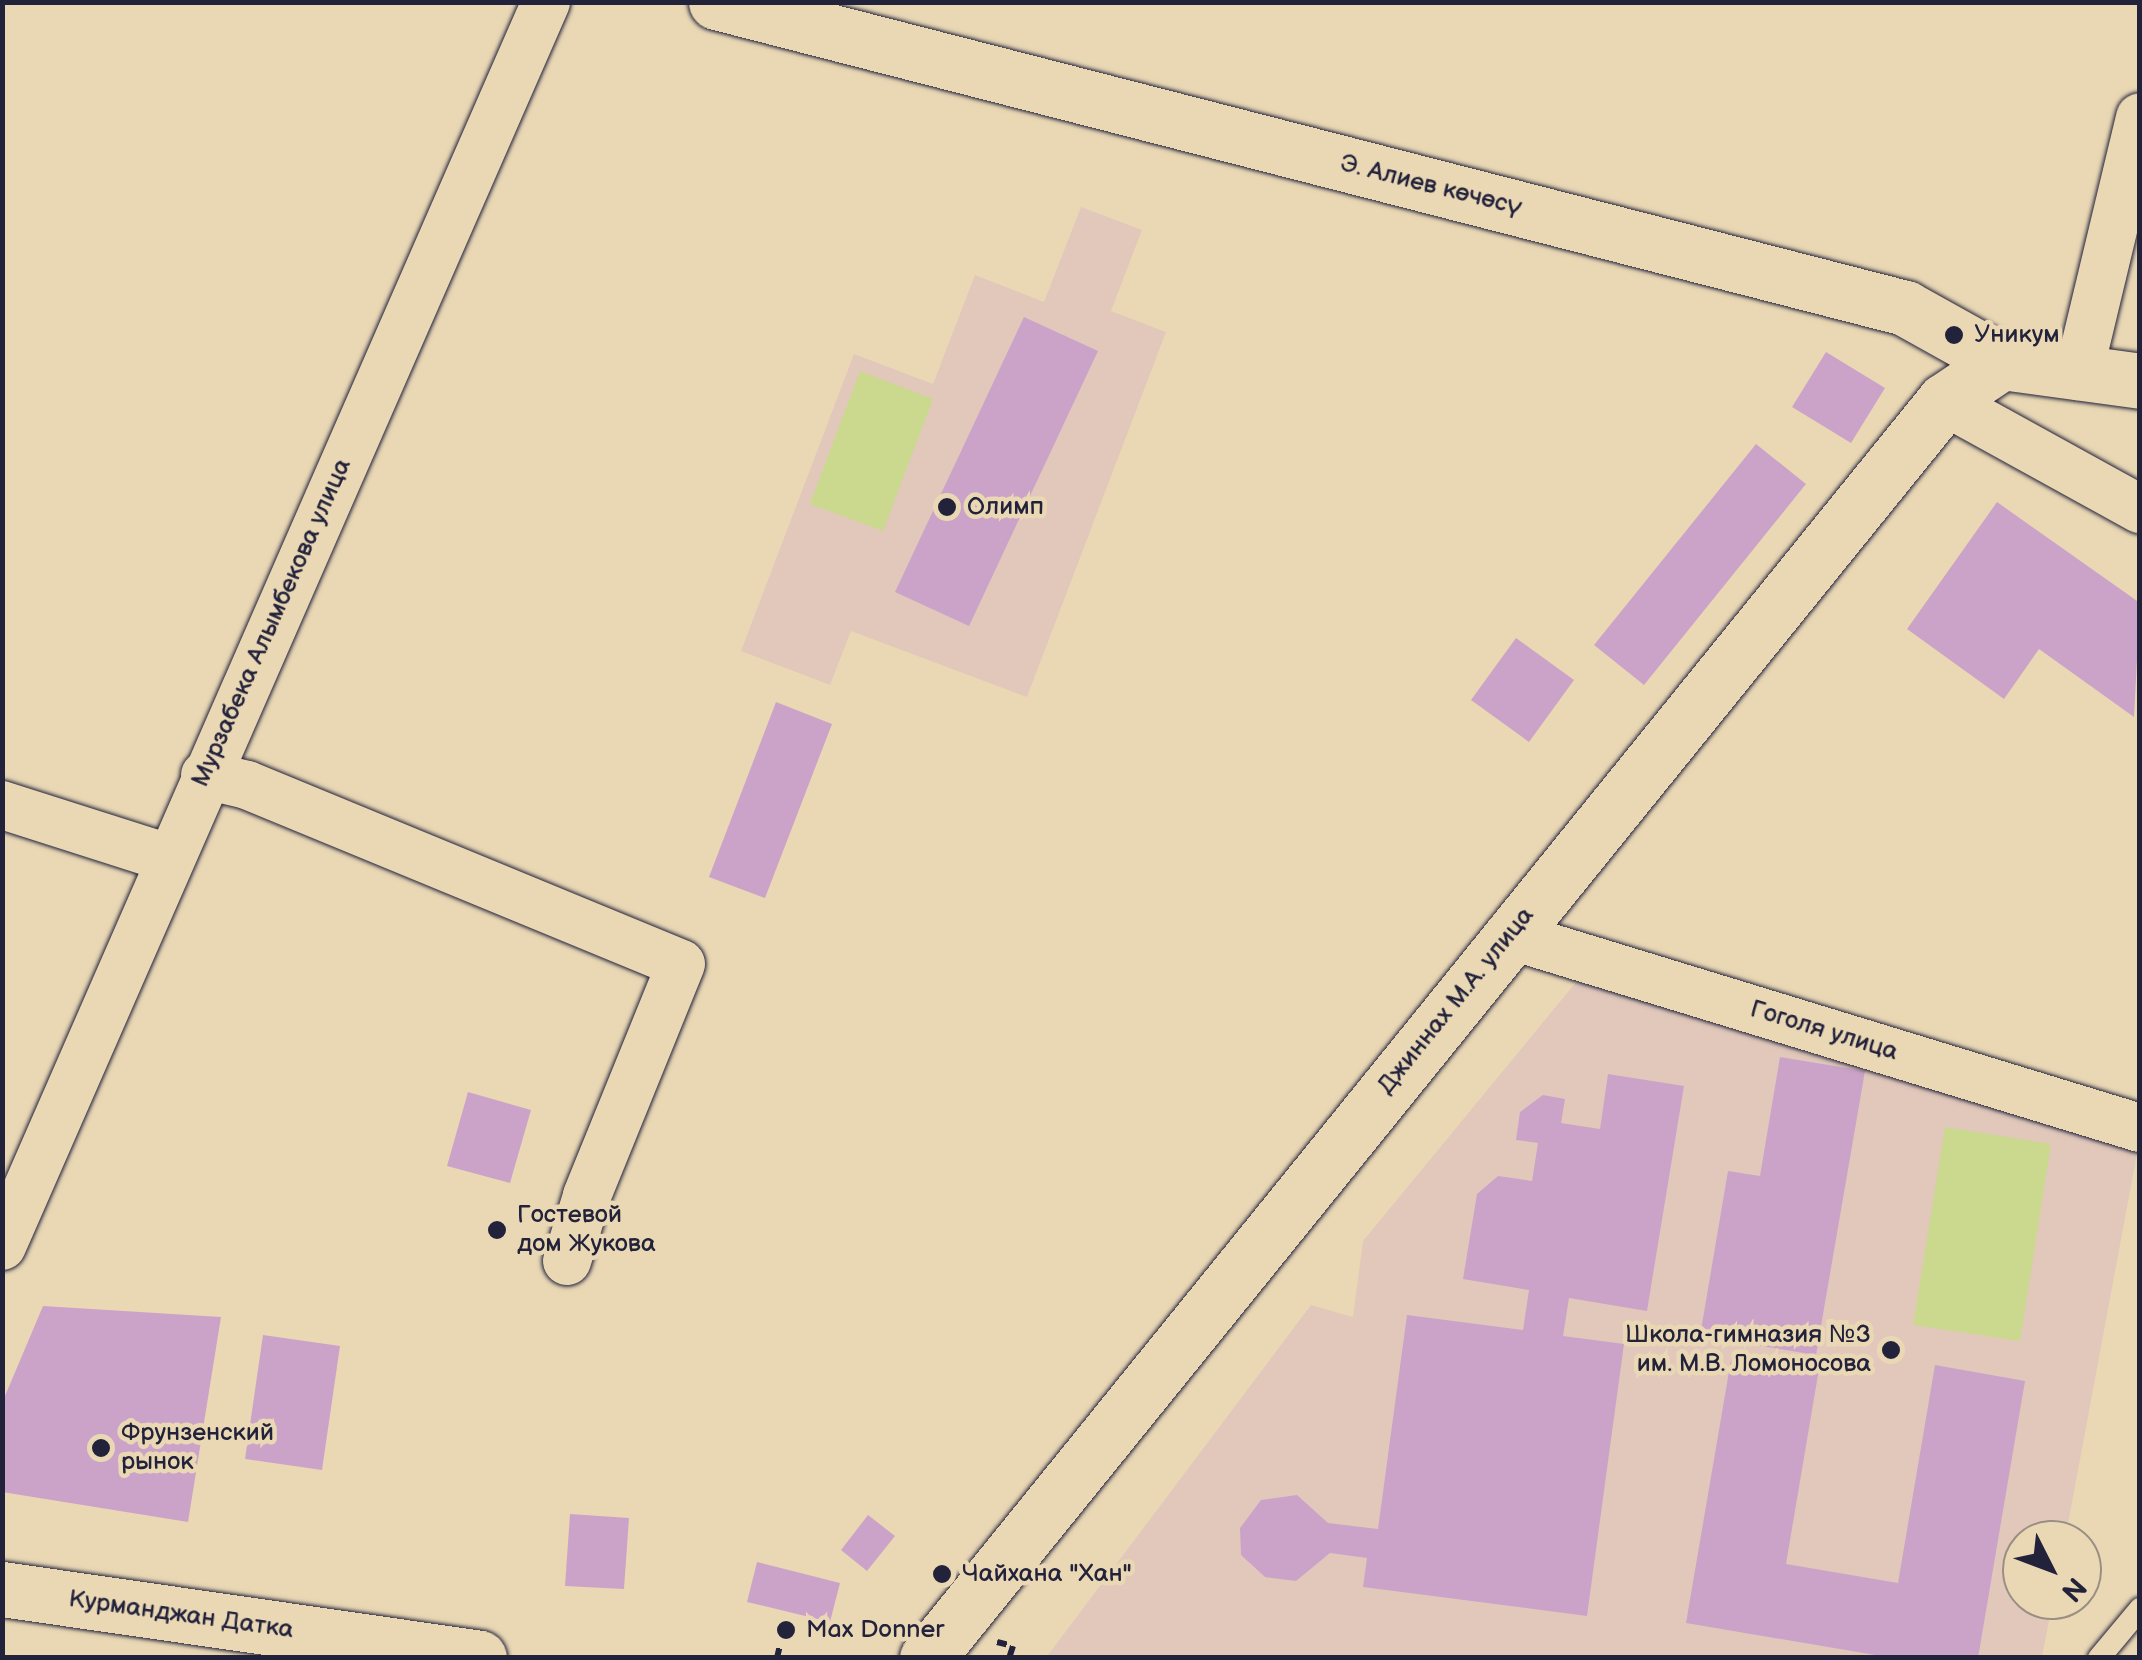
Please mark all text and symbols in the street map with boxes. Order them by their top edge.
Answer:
street label: Э. Алиев көчөсү [1337,149,1525,223]
place label: Уникум [1974,320,2060,350]
marker: Уникум [1943,324,1965,346]
street label: Мурзабека Алымбекова улица [186,454,358,792]
place label: Олимп [967,492,1044,522]
marker: Олимп [936,496,958,518]
street label: Джиннах М.А. улица [1371,901,1541,1101]
street label: Гоголя улица [1747,994,1901,1068]
place label: Гостевой дом Жукова [517,1201,656,1260]
marker: Гостевой дом Жукова [486,1219,508,1241]
place label: Школа-гимназия №3 им. М.В. Ломоносова [1625,1321,1871,1380]
marker: Школа-гимназия №3 им. М.В. Ломоносова [1880,1339,1902,1361]
place label: Фрунзенский рынок [121,1419,274,1478]
marker: Фрунзенский рынок [90,1437,112,1459]
north arrow [2002,1520,2102,1620]
place label: Чайхана "Хан" [962,1559,1132,1589]
marker: Чайхана "Хан" [931,1563,953,1585]
text: N [2054,1570,2092,1608]
street label: Курманджан Датка [67,1584,295,1646]
place label: Max Donner [806,1615,944,1645]
marker: Max Donner [775,1619,797,1641]

